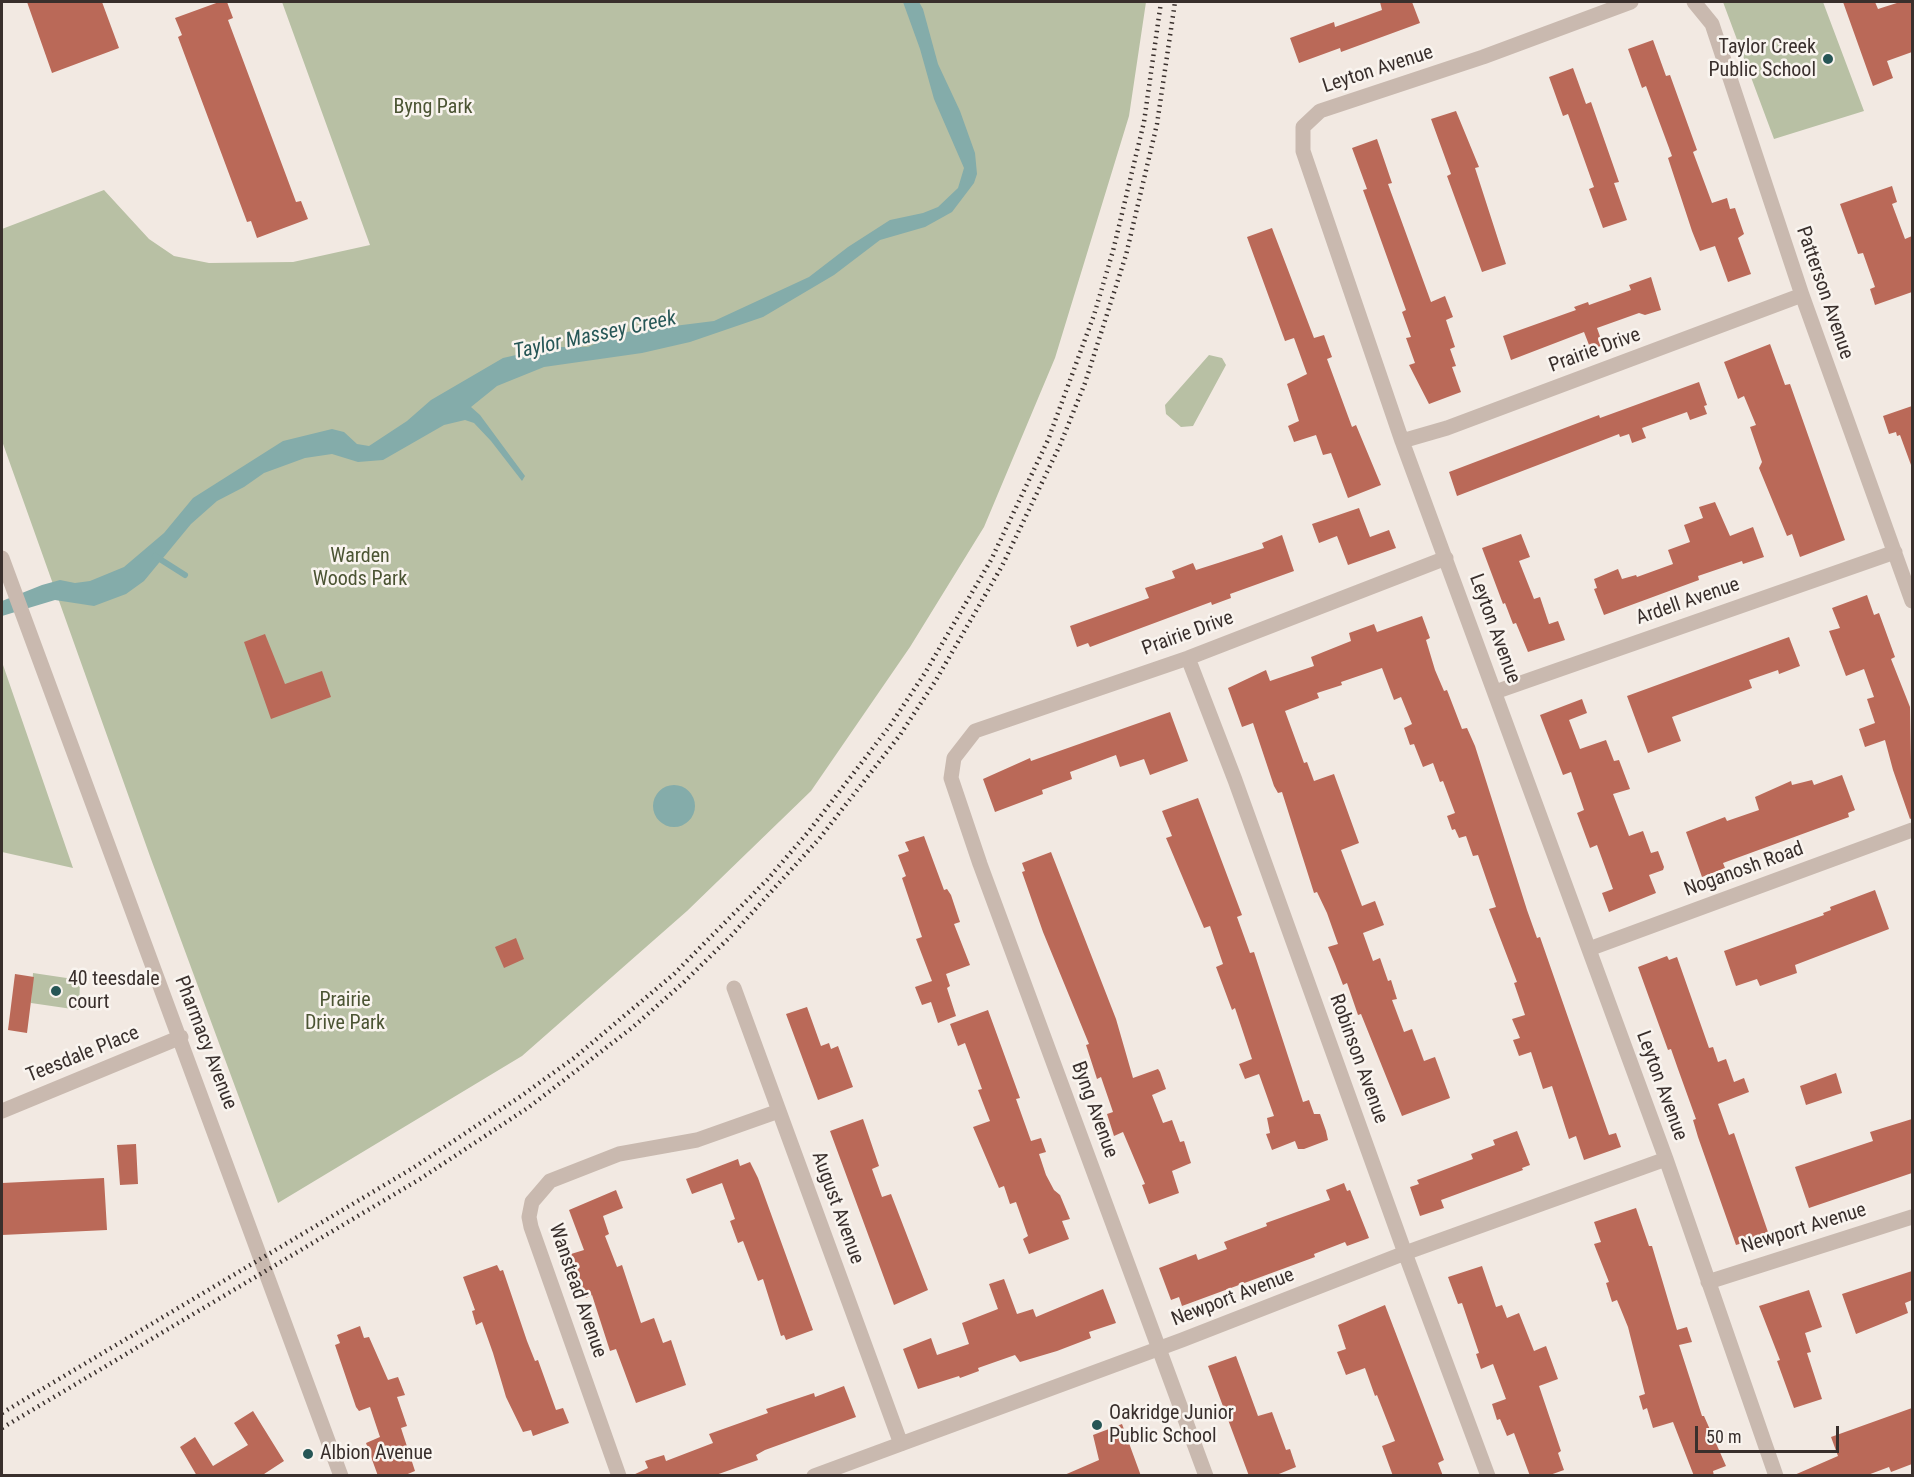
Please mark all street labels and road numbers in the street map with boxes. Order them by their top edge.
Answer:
street label: Leyton Avenue [1320,41,1436,99]
street label: Patterson Avenue [1790,223,1858,363]
street label: Prairie Drive [1546,323,1644,379]
street label: Leyton Avenue [1463,571,1525,687]
street label: Ardell Avenue [1633,573,1743,631]
street label: Prairie Drive [1139,606,1237,662]
street label: Noganosh Road [1681,837,1807,903]
street label: Pharmacy Avenue [169,973,241,1113]
street label: Robinson Avenue [1323,991,1393,1127]
street label: Teesdale Place [23,1022,143,1088]
street label: Leyton Avenue [1630,1028,1692,1144]
street label: Byng Avenue [1065,1058,1123,1162]
street label: August Avenue [806,1149,868,1267]
street label: Newport Avenue [1739,1199,1869,1259]
street label: Wanstead Avenue [543,1221,611,1361]
street label: Newport Avenue [1168,1264,1298,1332]

